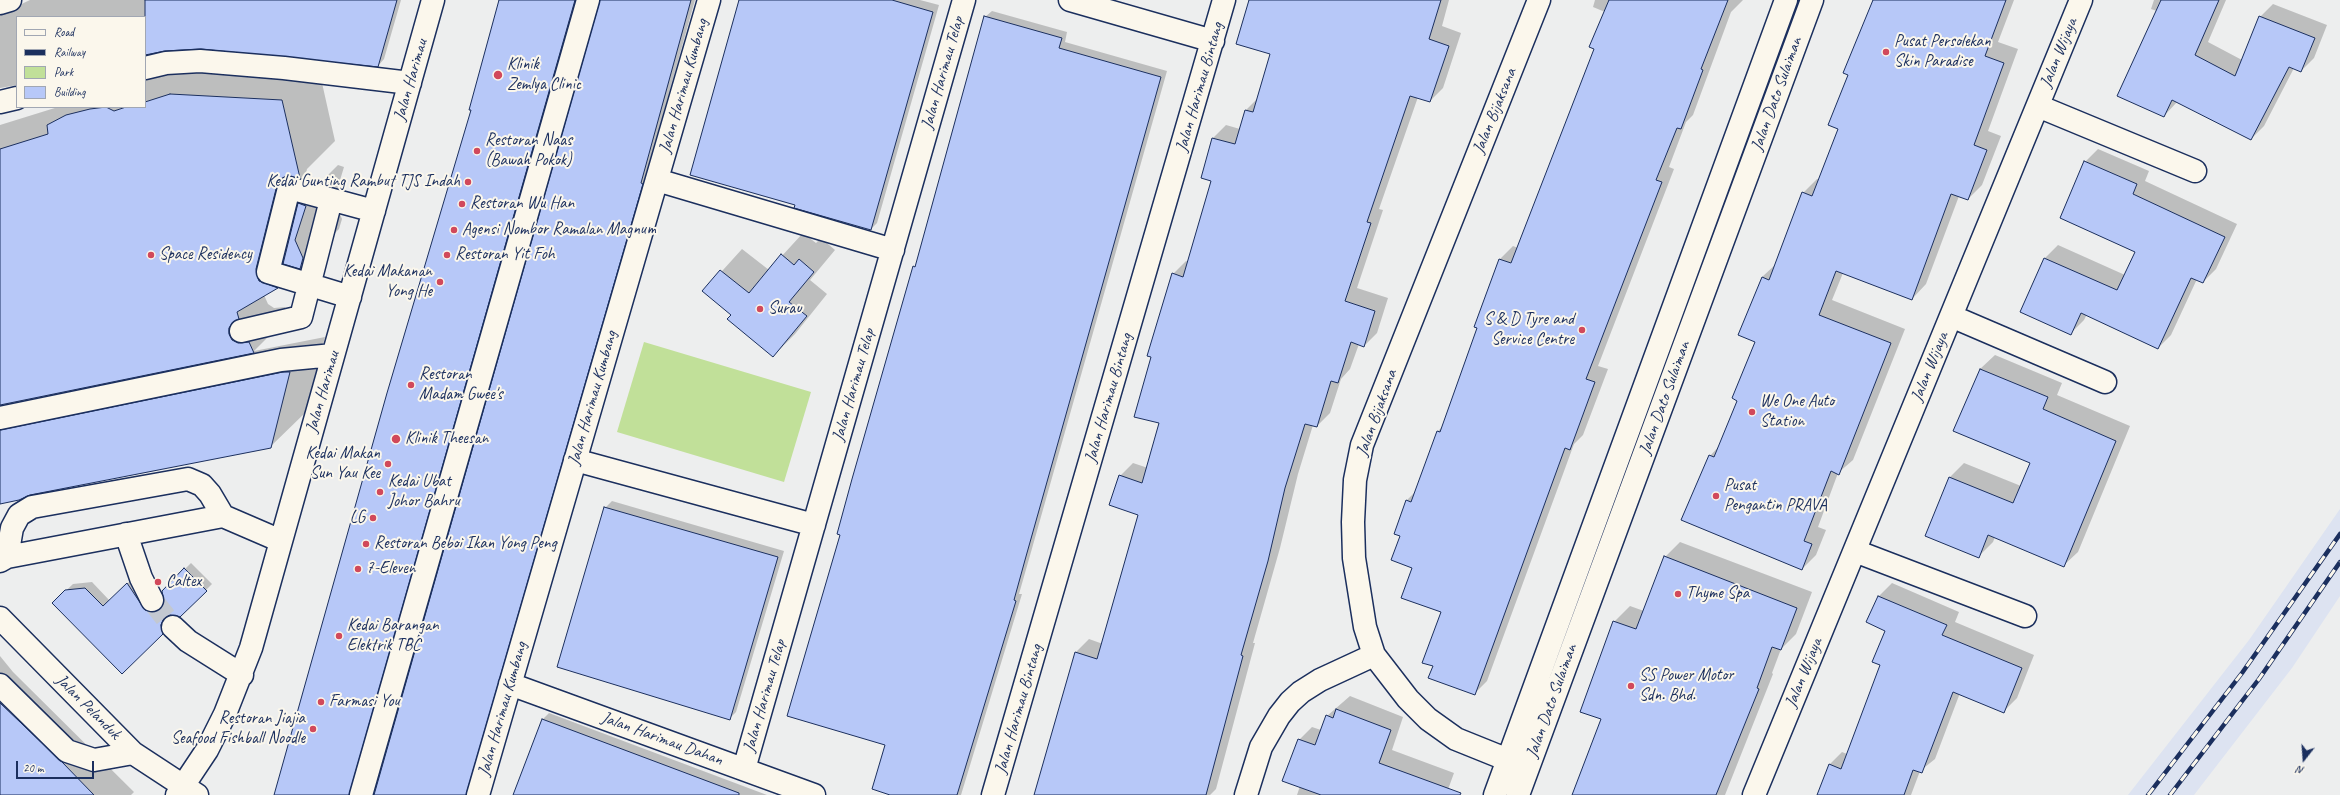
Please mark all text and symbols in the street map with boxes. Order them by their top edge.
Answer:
street label: Jalan Harimau Telap [917,14,969,132]
street label: Jalan Wijaya [2036,15,2082,91]
legend [16,16,146,108]
street label: Jalan Harimau Kumbang [655,16,713,156]
street label: Jalan Harimau Bintang [1172,20,1228,154]
text: Road [54,24,74,40]
place label: Pusat Persolekan Skin Paradise [1894,32,1991,72]
street label: Jalan Dato Sulaiman [1747,34,1807,154]
street label: Jalan Harimau [390,37,432,123]
text: Railway [54,44,85,60]
marker: Pusat Persolekan Skin Paradise [1881,47,1891,57]
place label: Klinik Zemlya Clinic [507,55,581,95]
text: Park [54,64,73,80]
street label: Jalan Bijaksana [1469,65,1521,157]
marker: Klinik Zemlya Clinic [492,69,504,81]
text: Building [54,84,86,100]
place label: Restoran Naas (Bawah Pokok) [485,131,572,171]
marker: Restoran Naas (Bawah Pokok) [472,146,482,156]
place label: Kedai Gunting Rambut TJS Indah [266,172,460,192]
marker: Kedai Gunting Rambut TJS Indah [463,177,473,187]
place label: Restoran Wu Han [470,194,574,214]
marker: Restoran Wu Han [457,199,467,209]
place label: Agensi Nombor Ramalan Magnum [462,220,656,240]
marker: Agensi Nombor Ramalan Magnum [449,225,459,235]
place label: Space Residency [159,245,252,265]
place label: Restoran Yit Foh [455,245,555,265]
marker: Space Residency [146,250,156,260]
marker: Restoran Yit Foh [442,250,452,260]
place label: Kedai Makanan Yong He [343,262,432,302]
marker: Kedai Makanan Yong He [435,277,445,287]
place label: Surau [768,299,801,319]
marker: Surau [755,304,765,314]
place label: S & D Tyre and Service Centre [1484,310,1574,350]
marker: S & D Tyre and Service Centre [1577,325,1587,335]
street label: Jalan Harimau Telap [828,326,880,444]
street label: Jalan Harimau Kumbang [564,328,622,468]
street label: Jalan Wijaya [1907,329,1953,405]
street label: Jalan Harimau Bintang [1081,331,1137,465]
street label: Jalan Dato Sulaiman [1635,338,1695,458]
street label: Jalan Harimau [302,349,344,435]
place label: Restoran Madam Gwee's [419,365,503,405]
street label: Jalan Bijaksana [1352,367,1402,459]
marker: Restoran Madam Gwee's [406,380,416,390]
place label: We One Auto Station [1760,392,1834,432]
marker: We One Auto Station [1747,407,1757,417]
place label: Klinik Theesan [405,429,488,449]
marker: Klinik Theesan [390,433,402,445]
place label: Kedai Makan Sun Yau Kee [306,444,380,484]
marker: Kedai Makan Sun Yau Kee [383,459,393,469]
place label: Kedai Ubat Johor Bahru [388,472,460,512]
place label: Pusat Pengantin PRAVA [1724,476,1827,516]
marker: Kedai Ubat Johor Bahru [375,487,385,497]
marker: Pusat Pengantin PRAVA [1711,491,1721,501]
place label: LG [350,508,365,528]
marker: LG [368,513,378,523]
place label: Restoran Beboi Ikan Yong Peng [374,534,556,554]
marker: Restoran Beboi Ikan Yong Peng [361,539,371,549]
place label: 7-Eleven [366,559,415,579]
marker: 7-Eleven [353,564,363,574]
place label: Caltex [166,572,201,592]
marker: Caltex [153,577,163,587]
place label: Thyme Spa [1686,584,1749,604]
marker: Thyme Spa [1673,589,1683,599]
place label: Kedai Barangan Elektrik TBC [347,616,439,656]
marker: Kedai Barangan Elektrik TBC [334,631,344,641]
street label: Jalan Wijaya [1781,635,1827,711]
street label: Jalan Harimau Telap [739,637,791,755]
street label: Jalan Harimau Kumbang [474,639,532,779]
street label: Jalan Dato Sulaiman [1522,641,1582,761]
street label: Jalan Harimau Bintang [991,642,1047,776]
place label: SS Power Motor Sdn. Bhd. [1639,666,1733,706]
street label: Jalan Pelanduk [51,670,125,744]
marker: SS Power Motor Sdn. Bhd. [1626,681,1636,691]
place label: Farmasi You [329,692,400,712]
marker: Farmasi You [316,697,326,707]
street label: Jalan Harimau Dahan [599,708,725,770]
place label: Restoran Jiajia Seafood Fishball Noodle [171,709,305,749]
marker: Restoran Jiajia Seafood Fishball Noodle [308,724,318,734]
north arrow [2284,739,2324,779]
scale bar [18,753,96,779]
text: 20 m [23,760,43,776]
text: N [2295,763,2306,778]

